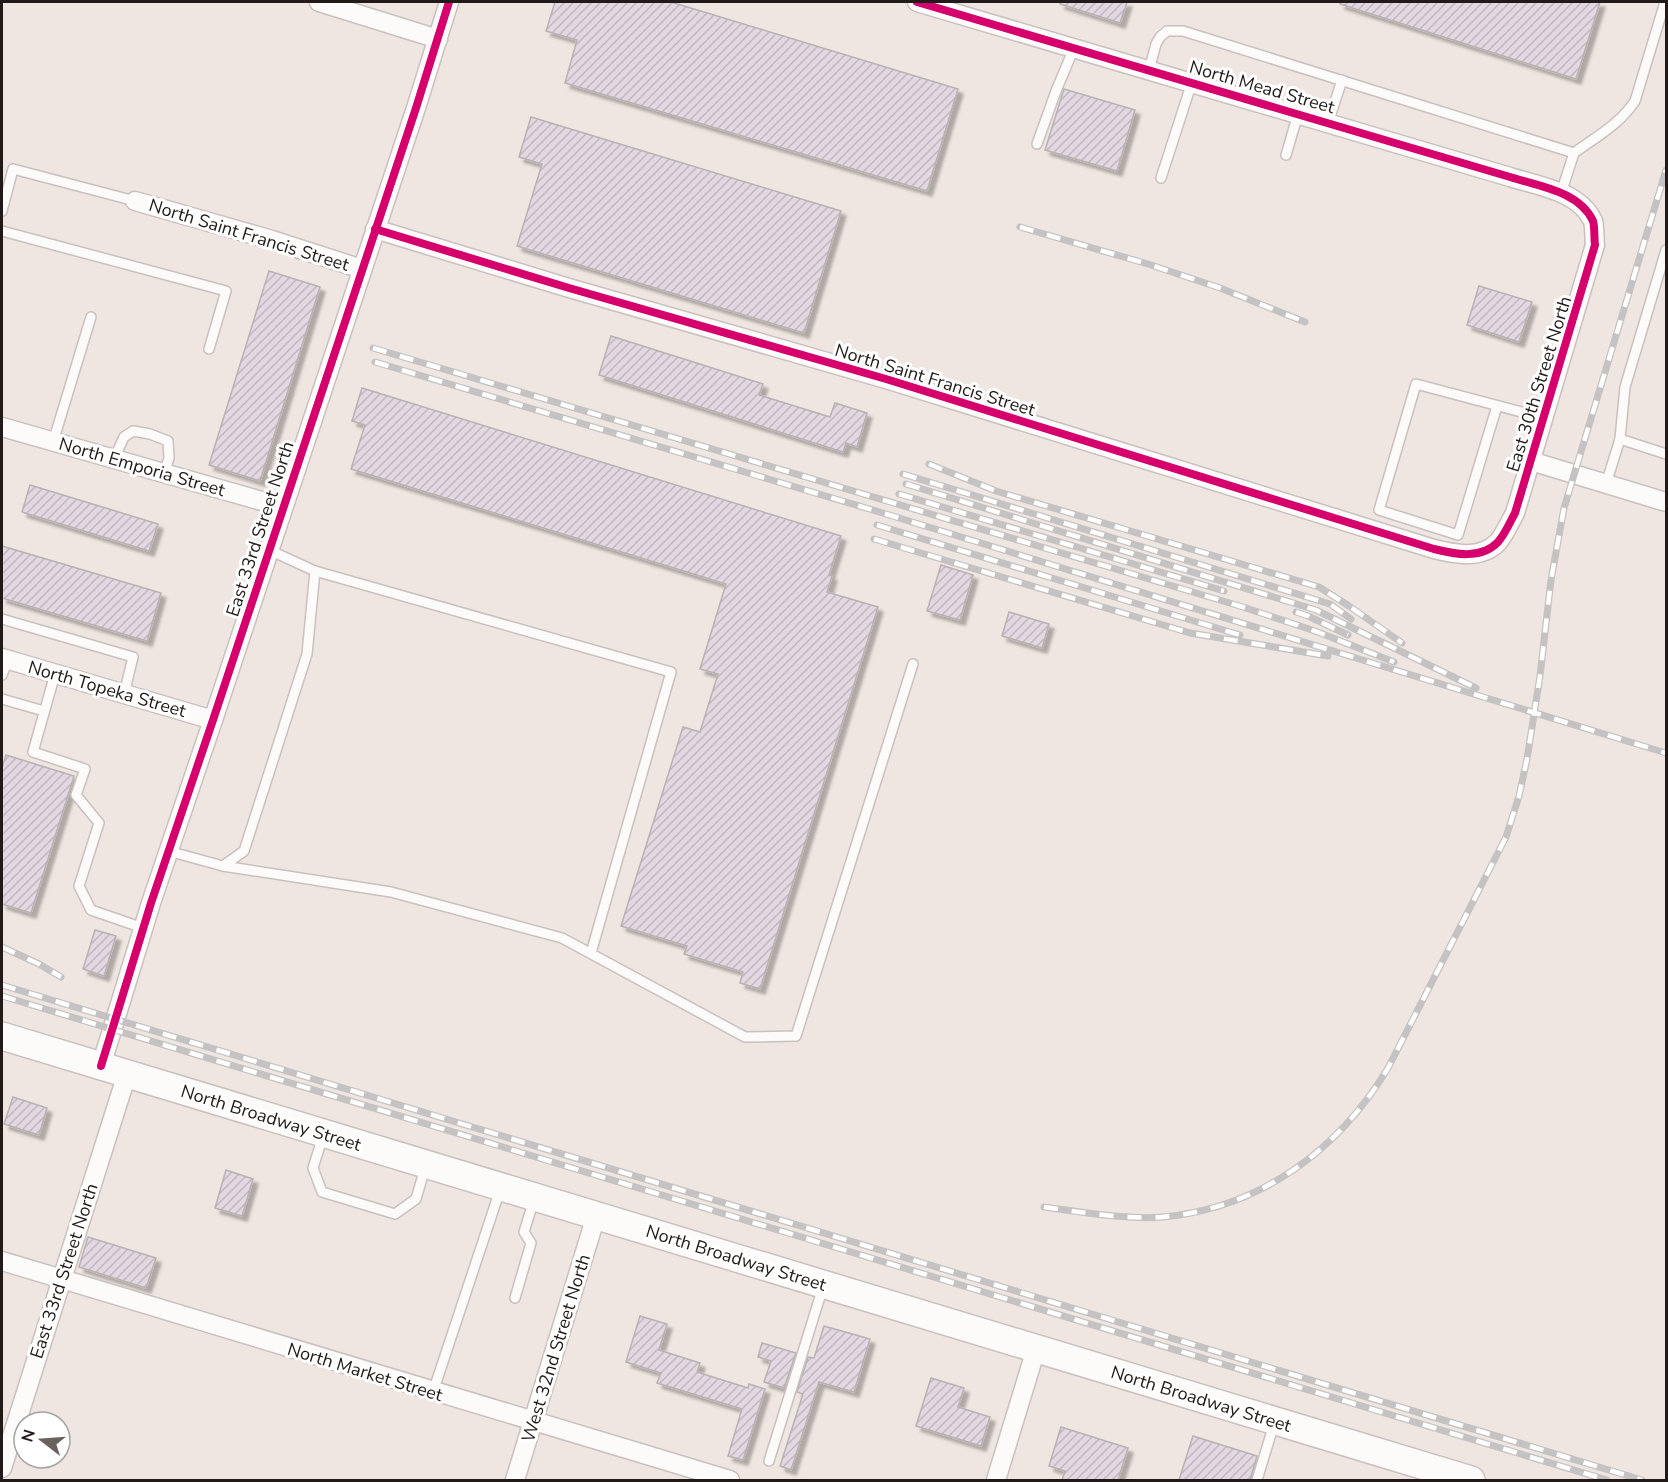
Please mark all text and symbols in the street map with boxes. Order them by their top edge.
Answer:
street label: North Mead Street [1187,55,1338,119]
street label: North Saint Francis Street [146,193,353,277]
street label: East 30th Street North [1501,293,1577,475]
street label: North Saint Francis Street [832,338,1039,422]
street label: North Emporia Street [56,432,229,502]
street label: East 33rd Street North [220,438,300,620]
street label: North Topeka Street [25,655,189,723]
street label: North Broadway Street [178,1079,365,1157]
street label: East 33rd Street North [24,1180,104,1362]
street label: North Broadway Street [643,1219,830,1297]
street label: West 32nd Street North [516,1251,596,1445]
street label: North Market Street [284,1337,446,1407]
street label: North Broadway Street [1108,1360,1295,1438]
north arrow [12,1410,72,1470]
text: N [16,1427,41,1445]

